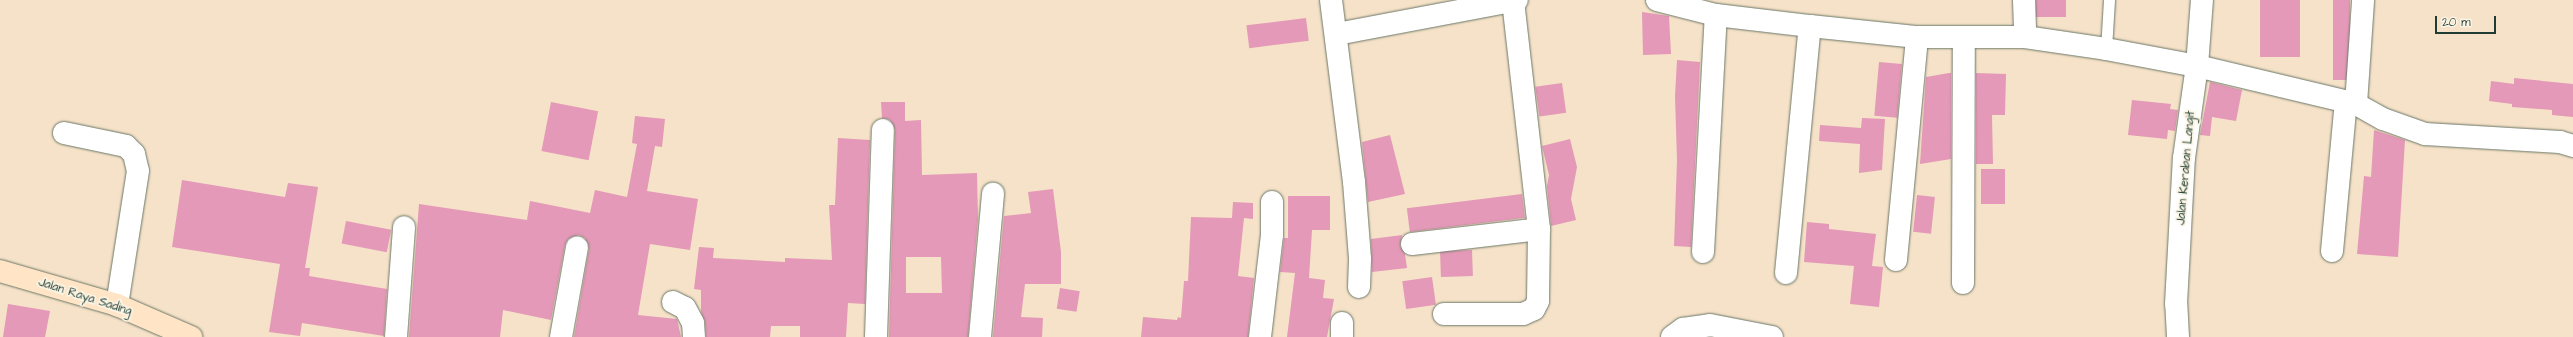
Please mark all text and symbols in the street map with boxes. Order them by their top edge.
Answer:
scale bar [2437,8,2498,34]
text: 20 m [2442,14,2471,31]
street label: Jalan Keraban Langit [2174,110,2198,226]
street label: Jalan Raya Sading [36,275,134,319]

